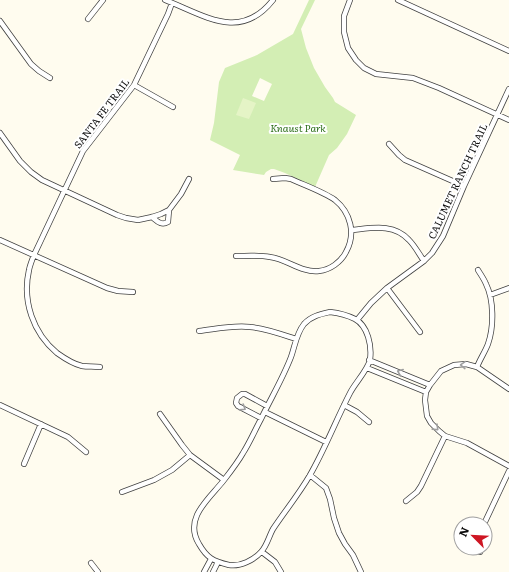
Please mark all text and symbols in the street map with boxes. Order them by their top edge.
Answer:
street label: SANTA FE TRAIL [70,75,132,151]
park label: Knaust Park [270,120,326,135]
street label: CALUMET RANCH TRAIL [424,121,490,241]
one-way arrow [460,361,466,369]
one-way arrow [396,369,403,377]
one-way arrow [239,404,246,411]
one-way arrow [431,423,439,431]
north arrow [453,516,493,556]
text: N [454,524,472,539]

